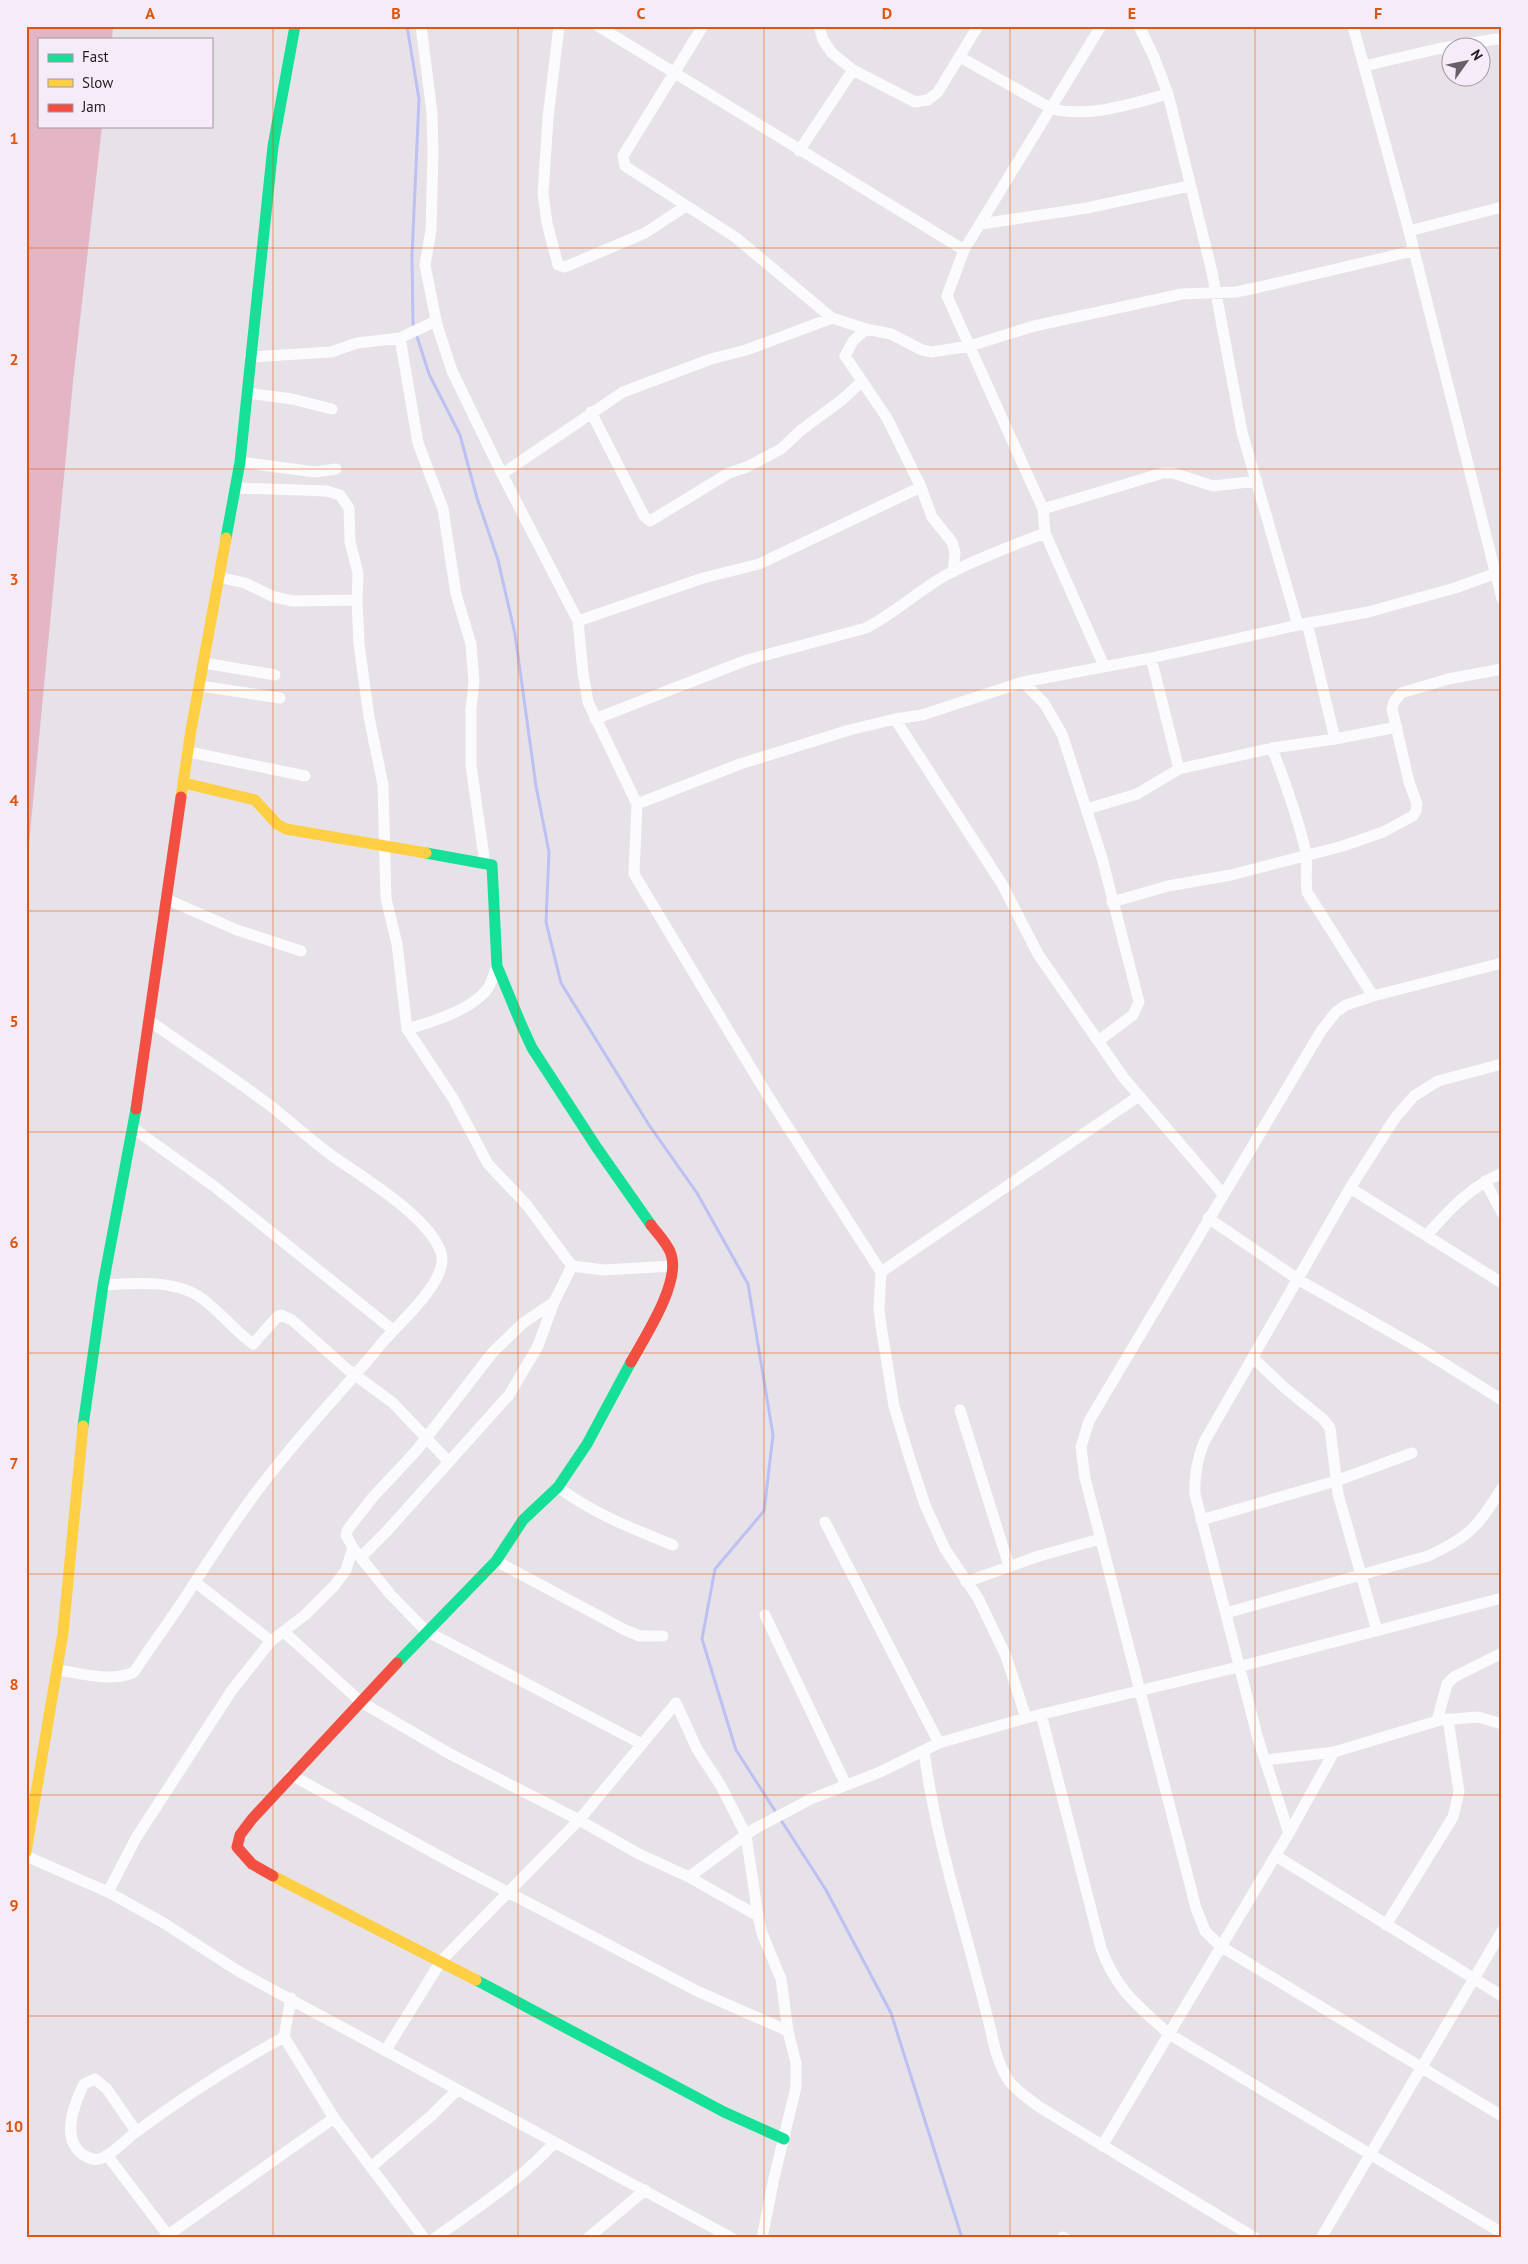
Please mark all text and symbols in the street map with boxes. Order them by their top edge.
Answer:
text: A [145,3,155,23]
text: B [391,3,401,23]
text: C [637,3,646,23]
text: D [882,3,892,23]
text: E [1128,3,1136,23]
text: F [1374,3,1382,23]
legend [38,38,212,128]
north arrow [1440,38,1490,88]
text: N [1467,46,1487,64]
text: Fast [82,47,109,66]
text: Slow [82,73,113,92]
text: Jam [81,97,106,116]
text: 1 [9,128,19,148]
text: 2 [9,349,19,369]
text: 3 [9,569,19,589]
text: 4 [9,790,19,810]
text: 5 [9,1011,19,1031]
text: 6 [9,1232,19,1252]
text: 7 [9,1453,19,1473]
text: 8 [9,1674,19,1694]
text: 9 [9,1895,19,1915]
text: 10 [5,2116,23,2136]

